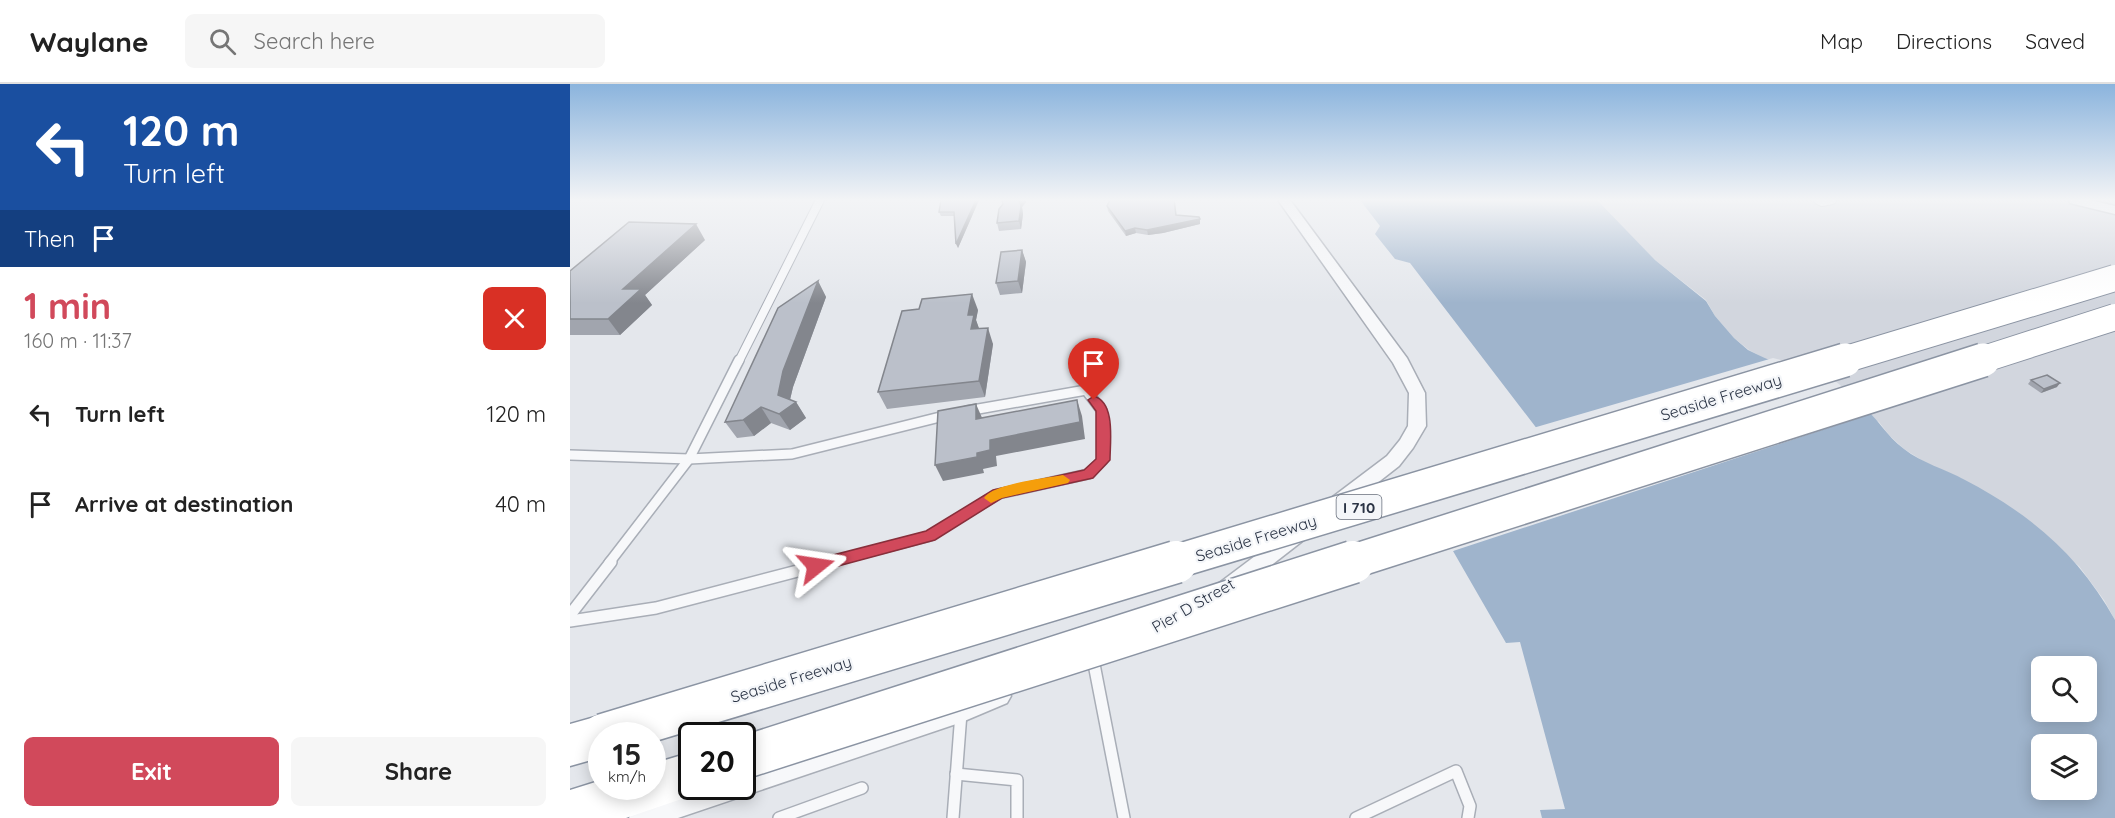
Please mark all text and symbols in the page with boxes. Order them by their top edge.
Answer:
search box [185,14,605,68]
text: Waylane [30,24,149,59]
icon: search [206,25,239,58]
text: Search here [254,27,375,55]
text: Map [1820,28,1863,54]
text: Directions [1896,28,1992,54]
text: Saved [2025,28,2085,54]
text: 120 m [123,104,240,157]
icon: left [24,108,102,186]
text: Turn left [123,156,225,190]
icon: arrive [87,222,120,255]
text: Then [24,225,75,253]
text: 1 min [24,283,111,328]
button: close [483,287,546,350]
text: 160 m · 11:37 [24,328,132,353]
pin [1068,338,1119,400]
icon: arrive [1077,347,1110,380]
street label: Seaside Freeway [1658,369,1784,425]
icon: left [24,398,57,431]
text: Turn left [75,400,165,428]
text: 120 m [487,400,546,428]
icon: arrive [24,488,57,521]
text: Arrive at destination [75,490,293,518]
text: 40 m [495,490,546,518]
road number: I 710 [1336,495,1382,519]
street label: Seaside Freeway [1193,510,1319,566]
position arrow [784,534,848,598]
street label: Pier D Street [1148,573,1238,637]
street label: Seaside Freeway [728,651,854,707]
map controls [2031,656,2097,800]
button: search [2031,656,2097,722]
speed limit sign: 20 [678,722,756,800]
button: layers [2031,734,2097,800]
text: 15 [613,735,641,773]
button: Exit [24,737,279,806]
button: Share [291,737,546,806]
text: km/h [608,767,646,786]

